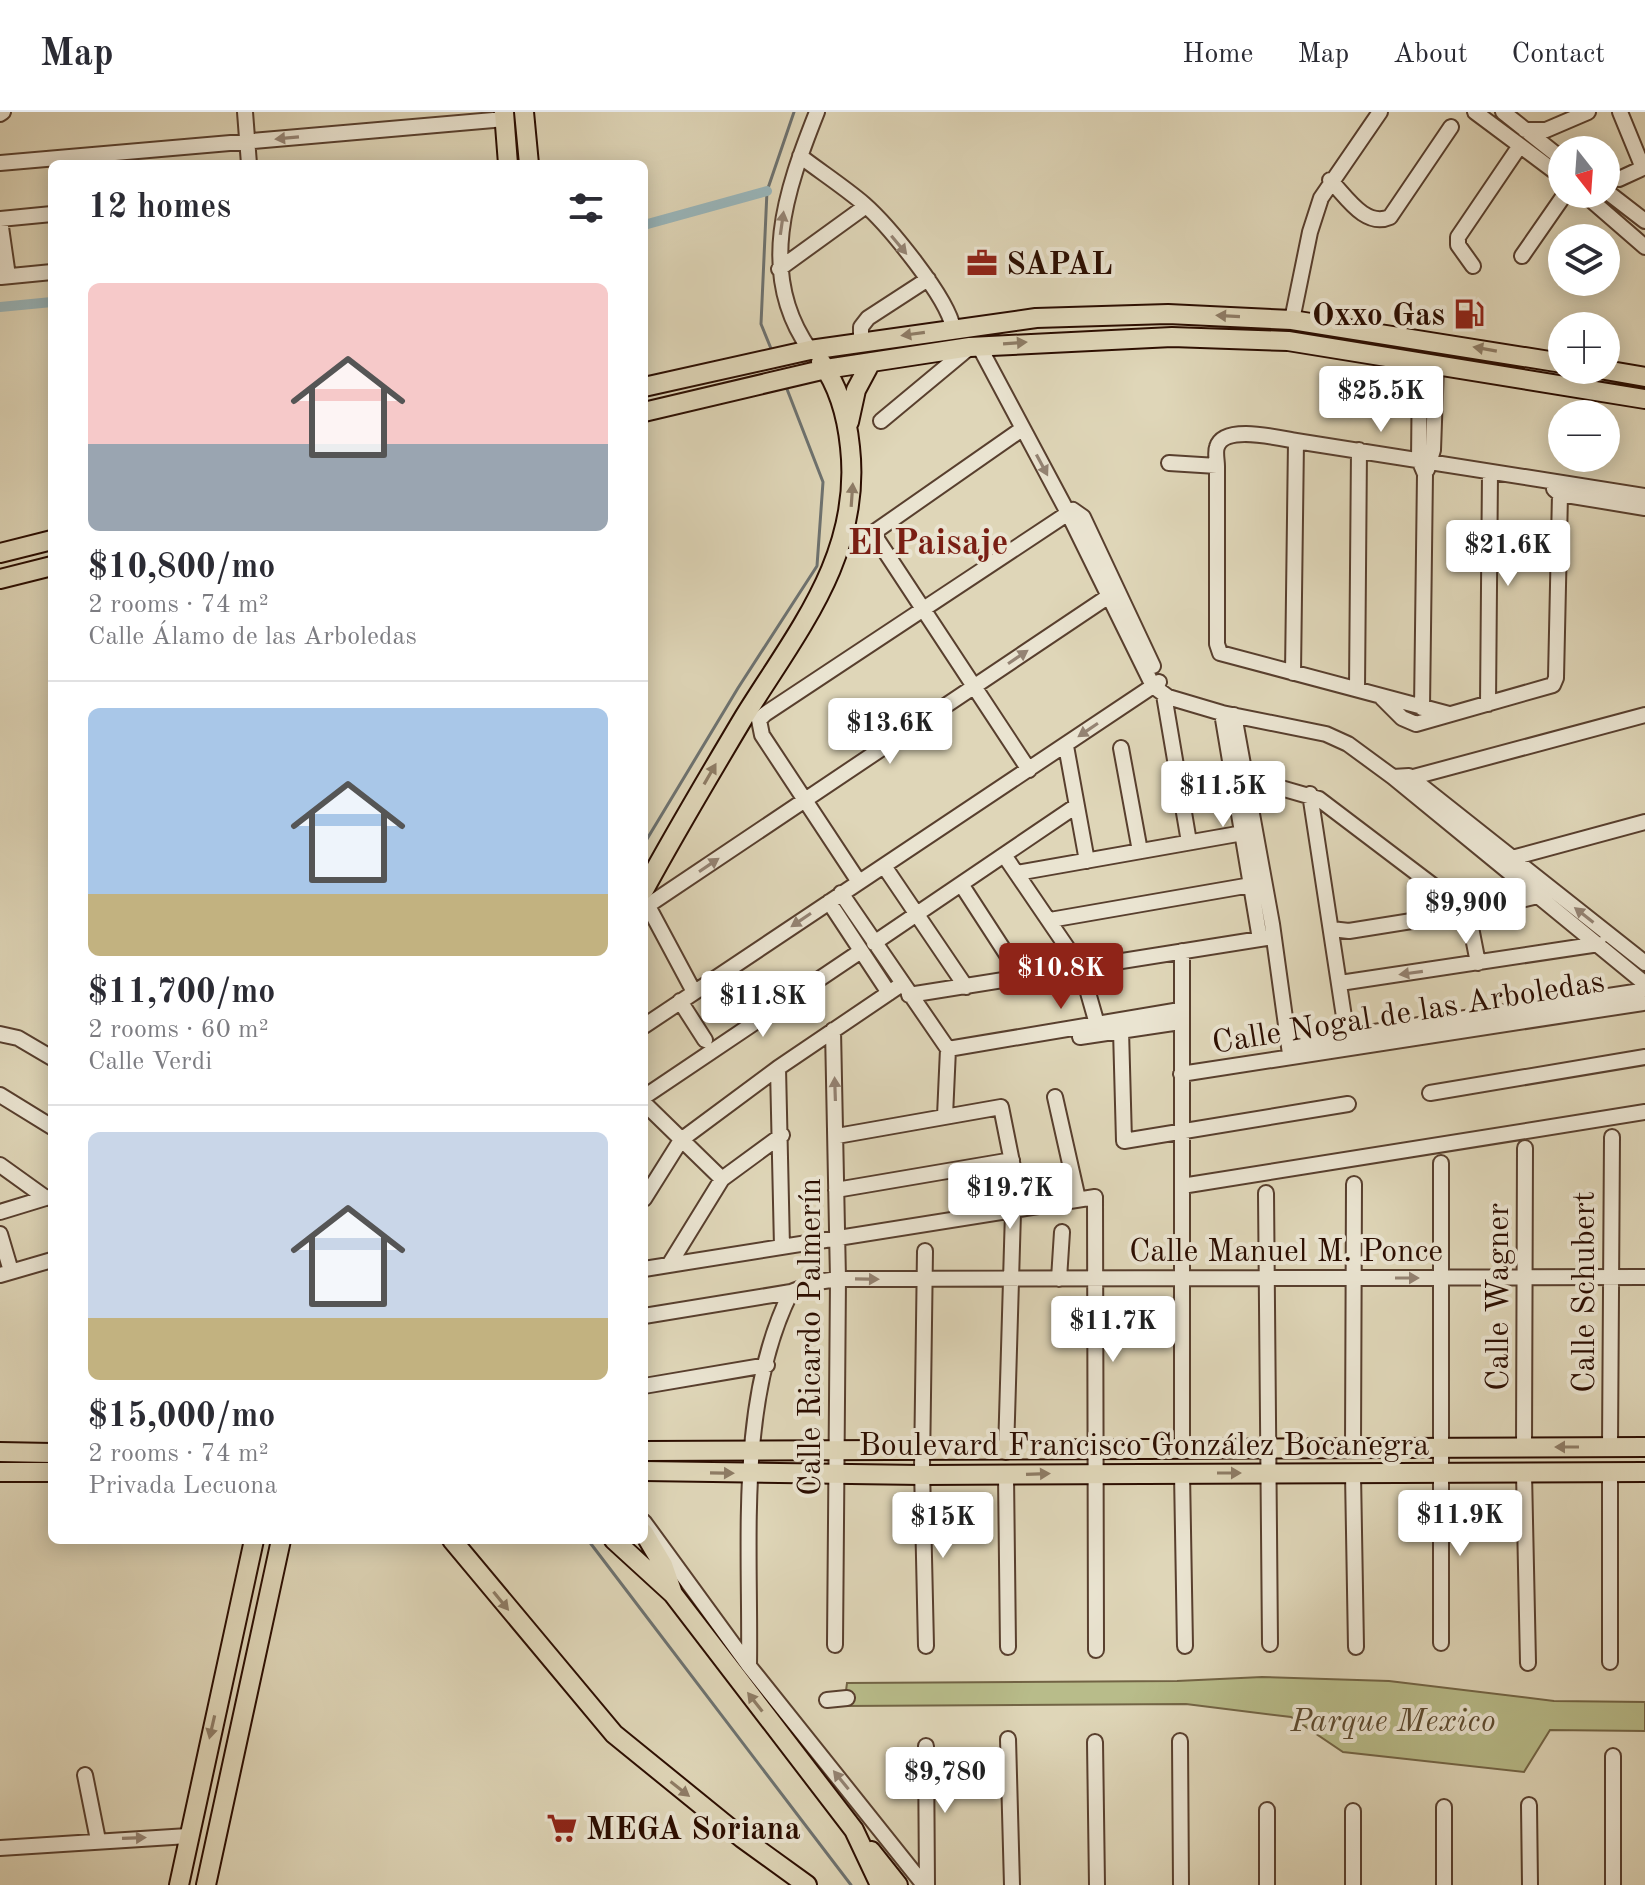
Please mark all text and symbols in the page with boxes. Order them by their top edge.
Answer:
text: Map [40,36,114,74]
text: Home [1182,41,1253,69]
text: Map [1297,41,1349,69]
text: About [1393,41,1468,69]
text: Contact [1512,41,1605,69]
one-way arrow [275,132,300,145]
north arrow [1548,136,1620,208]
map controls [1548,136,1620,472]
icon: filters [564,186,608,230]
text: 12 homes [88,191,231,225]
one-way arrow [775,210,788,235]
button: layers [1548,224,1620,296]
one-way arrow [890,235,907,255]
office icon: SAPAL [965,246,999,280]
place label: SAPAL [1006,250,1112,282]
fuel station icon: Oxxo Gas [1452,297,1486,331]
place label: Oxxo Gas [1312,301,1445,333]
one-way arrow [1215,309,1240,322]
button: + [1548,312,1620,384]
one-way arrow [900,328,925,340]
icon: home [276,335,420,479]
one-way arrow [1003,336,1028,349]
one-way arrow [1472,343,1497,355]
pin: $25.5K [1316,366,1446,434]
text: $25.5K [1337,379,1425,405]
button: − [1548,400,1620,472]
one-way arrow [1035,453,1049,476]
one-way arrow [846,482,859,507]
pin: $21.6K [1443,520,1573,588]
district label: El Paisaje [848,527,1008,563]
text: $21.6K [1464,533,1552,559]
text: $10,800/mo [88,551,275,585]
text: 2 rooms · 74 m² [88,592,269,618]
text: Calle Álamo de las Arboledas [88,624,417,650]
one-way arrow [1007,650,1028,665]
pin: $13.6K [825,698,955,766]
text: $13.6K [846,711,934,737]
one-way arrow [1078,723,1099,738]
icon: home [276,760,420,904]
pin: $11.5K [1158,761,1288,829]
one-way arrow [703,763,717,785]
text: $11.5K [1179,774,1267,800]
one-way arrow [698,858,720,873]
pin: $9,900 [1401,878,1531,946]
text: $9,900 [1425,891,1507,917]
one-way arrow [1574,907,1594,923]
one-way arrow [791,912,812,927]
pin: $10.8K [996,943,1126,1011]
text: $10.8K [1017,956,1105,982]
street label: Calle Nogal de las Arboledas [1210,967,1607,1061]
one-way arrow [1398,967,1423,980]
pin: $11.8K [698,971,828,1039]
text: $11,700/mo [88,976,275,1010]
text: $11.8K [719,984,807,1010]
text: 2 rooms · 60 m² [88,1017,269,1043]
text: Calle Verdi [88,1049,212,1075]
one-way arrow [829,1076,842,1101]
pin: $19.7K [945,1163,1075,1231]
text: $19.7K [966,1176,1054,1202]
street label: Calle Ricardo Palmerín [796,1178,828,1496]
icon: home [276,1184,420,1328]
street label: Calle Schubert [1570,1191,1602,1393]
street label: Calle Wagner [1484,1203,1516,1391]
street label: Calle Manuel M. Ponce [1129,1237,1443,1269]
one-way arrow [1395,1272,1420,1284]
one-way arrow [855,1273,880,1286]
pin: $11.7K [1048,1296,1178,1364]
text: $11.7K [1069,1309,1157,1335]
text: $15,000/mo [88,1400,275,1434]
street label: Boulevard Francisco González Bocanegra [859,1431,1429,1463]
text: 2 rooms · 74 m² [88,1441,269,1467]
one-way arrow [1554,1441,1579,1453]
one-way arrow [710,1466,735,1479]
one-way arrow [1217,1467,1242,1479]
one-way arrow [1026,1468,1051,1481]
text: Privada Lecuona [88,1473,277,1499]
pin: $11.9K [1395,1490,1525,1558]
pin: $15K [896,1492,990,1560]
text: $11.9K [1416,1503,1504,1529]
text: $15K [910,1505,976,1531]
one-way arrow [492,1591,509,1611]
one-way arrow [748,1692,764,1712]
park label: Parque Mexico [1290,1707,1496,1739]
one-way arrow [205,1715,218,1740]
pin: $9,780 [880,1747,1010,1815]
text: $9,780 [904,1760,986,1786]
one-way arrow [833,1770,849,1790]
one-way arrow [670,1780,690,1796]
supermarket icon: MEGA Soriana [545,1811,579,1845]
place label: MEGA Soriana [586,1815,801,1847]
one-way arrow [122,1832,147,1845]

